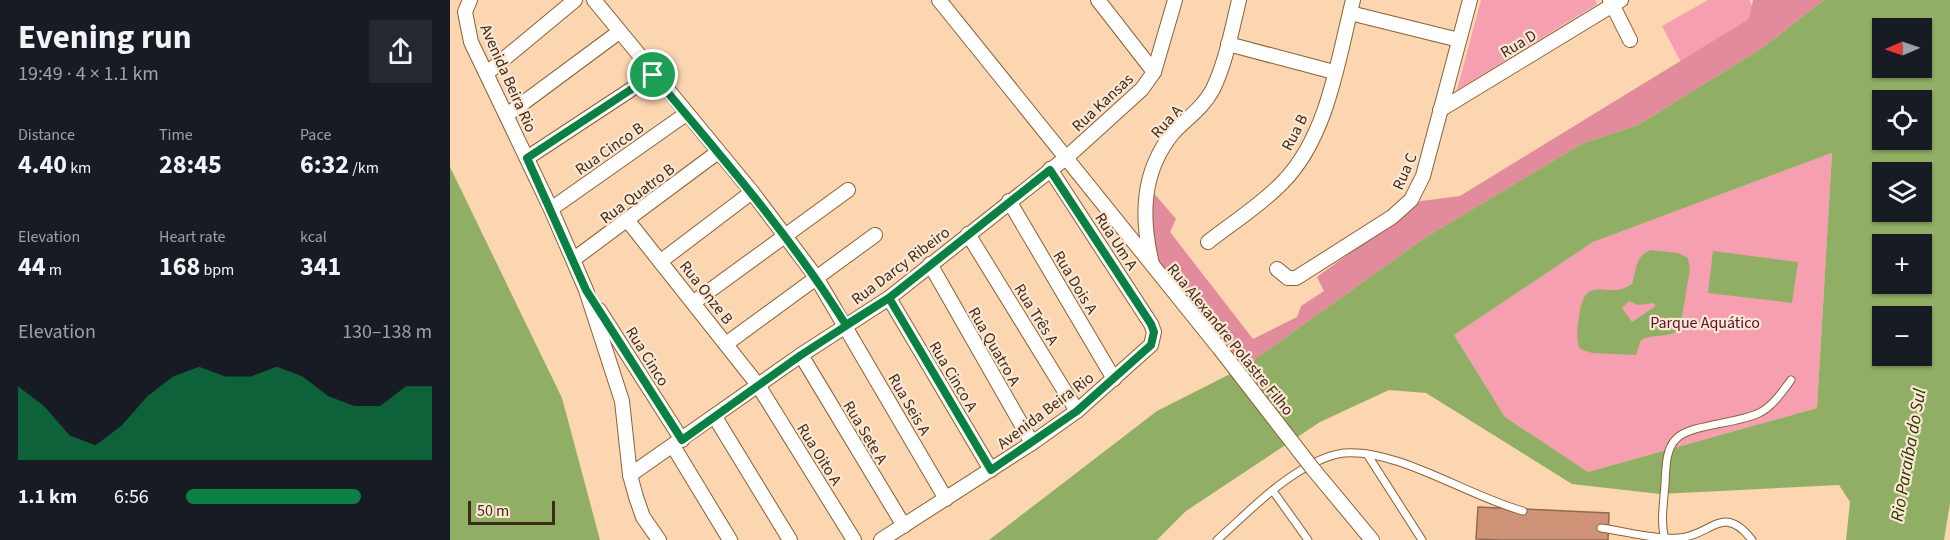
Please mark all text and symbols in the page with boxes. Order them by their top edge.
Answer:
text: Evening run [18,14,192,61]
north arrow [1872,18,1932,78]
map controls [1872,18,1932,366]
button: share [369,20,432,83]
street label: Avenida Beira Rio [474,21,542,136]
street label: Rua D [1496,24,1541,63]
pin [627,49,678,100]
icon: arrive [636,58,669,91]
text: 19:49 · 4 × 1.1 km [18,60,159,88]
street label: Rua Kansas [1067,68,1138,137]
button: locate [1872,90,1932,150]
street label: Rua A [1146,100,1188,143]
street label: Rua B [1276,110,1313,155]
street label: Rua Cinco B [571,117,648,181]
text: Distance [18,124,75,146]
text: Time [159,124,193,146]
text: Pace [300,124,331,146]
text: 4.40 [18,146,67,183]
text: 28:45 [159,146,222,183]
text: 6:32 [300,146,349,183]
street label: Rua C [1387,150,1423,193]
text: km [67,157,91,179]
text: /km [349,157,379,179]
street label: Rua Quatro B [596,158,679,229]
button: layers [1872,162,1932,222]
street label: Rua Um A [1089,208,1143,275]
street label: Rua Darcy Ribeiro [847,221,954,310]
text: Elevation [18,226,80,248]
text: Heart rate [159,226,226,248]
text: kcal [300,226,327,248]
button: + [1872,234,1932,294]
street label: Rua Dois A [1048,247,1103,318]
text: 44 [18,248,45,285]
text: 168 [159,248,200,285]
text: 341 [300,248,341,285]
street label: Rua Onze B [674,256,738,329]
text: m [45,259,62,281]
text: bpm [200,259,234,281]
street label: Rua Alexandre Polastre Filho [1162,259,1299,420]
street label: Rua Três A [1009,280,1064,350]
street label: Rua Quatro A [963,303,1026,390]
button: − [1872,306,1932,366]
park label: Parque Aquático [1650,312,1760,334]
text: Elevation [18,318,96,346]
text: 130–138 m [342,318,432,346]
street label: Rua Cinco [620,322,674,391]
street label: Rua Cinco A [924,337,983,416]
street label: Avenida Beira Rio [993,367,1099,455]
street label: Rua Seis A [883,370,936,440]
water label: Rio Paraíba do Sul [1884,386,1933,524]
street label: Rua Sete A [838,397,893,469]
street label: Rua Oito A [791,419,847,490]
text: 1.1 km [18,483,77,511]
text: 6:56 [114,483,149,511]
scale bar [468,498,555,526]
text: 50 m [477,500,509,522]

